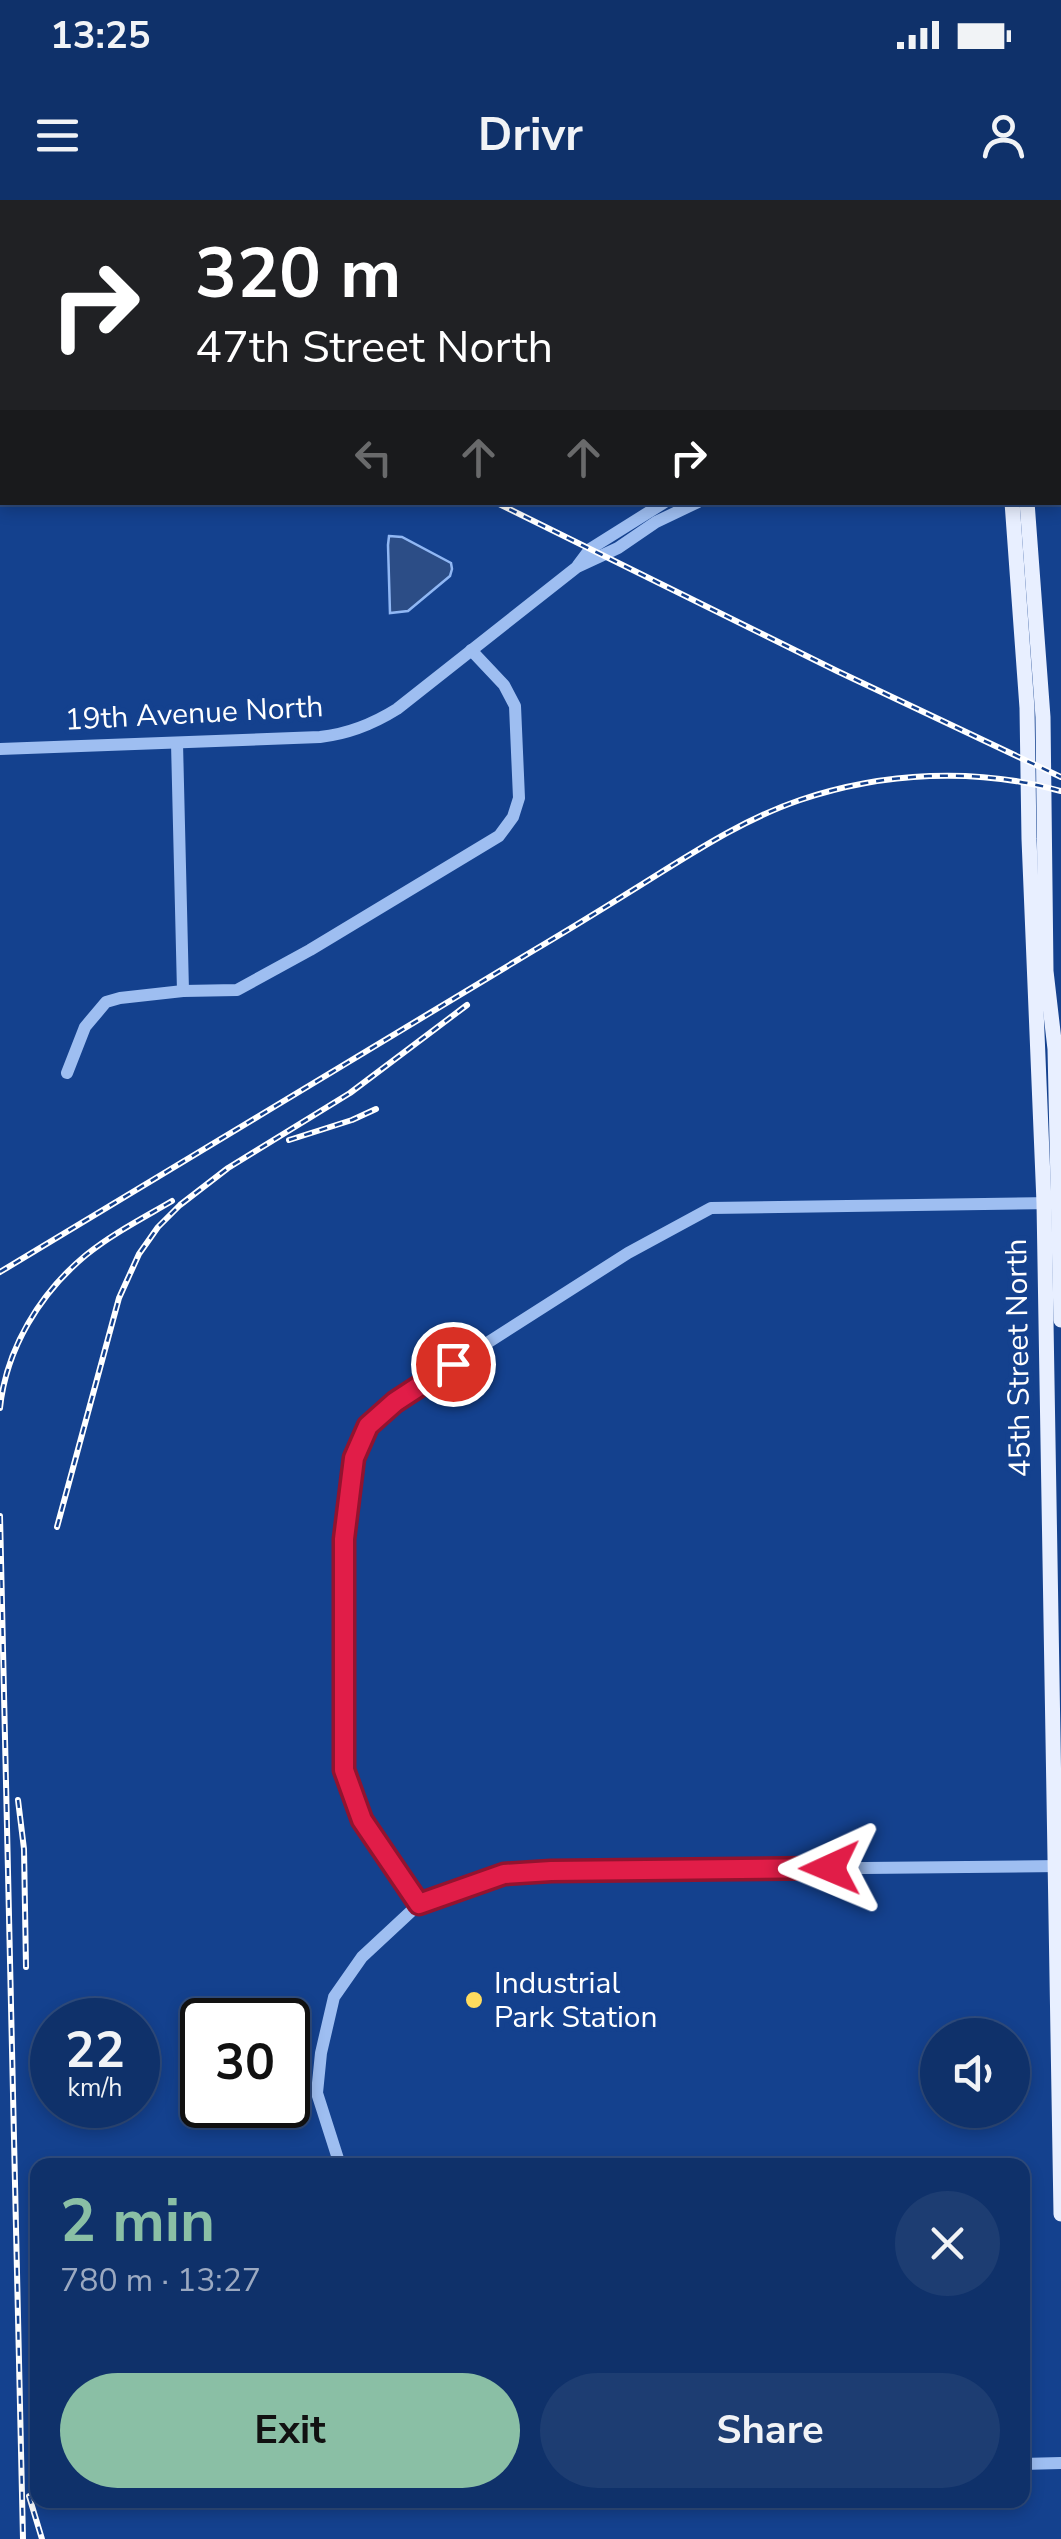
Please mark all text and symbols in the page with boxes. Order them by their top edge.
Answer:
text: 13:25 [50,10,151,61]
text: Drivr [478,105,583,166]
icon: menu [30,108,85,163]
icon: person [976,108,1031,163]
text: 320 m [195,226,401,322]
icon: right [30,240,160,370]
text: 47th Street North [195,317,553,378]
icon: left [346,430,401,485]
icon: ahead [451,430,506,485]
icon: ahead [556,430,611,485]
icon: right [661,430,716,485]
street label: 19th Avenue North [64,686,324,741]
street label: 45th Street North [996,1238,1041,1478]
pin [411,1322,496,1407]
icon: arrive [426,1337,481,1392]
position arrow [778,1816,882,1920]
place label: Industrial Park Station [494,1963,658,2038]
marker: Industrial Park Station [463,1989,485,2011]
speed limit sign: 30 [180,1998,310,2128]
text: 22 [65,2016,125,2085]
map controls [920,2018,1030,2128]
button: sound [920,2018,1030,2128]
text: km/h [67,2071,123,2105]
text: 2 min [60,2180,215,2262]
button: close [895,2191,1000,2296]
text: 780 m · 13:27 [60,2259,261,2302]
button: Exit [60,2373,520,2488]
button: Share [540,2373,1000,2488]

